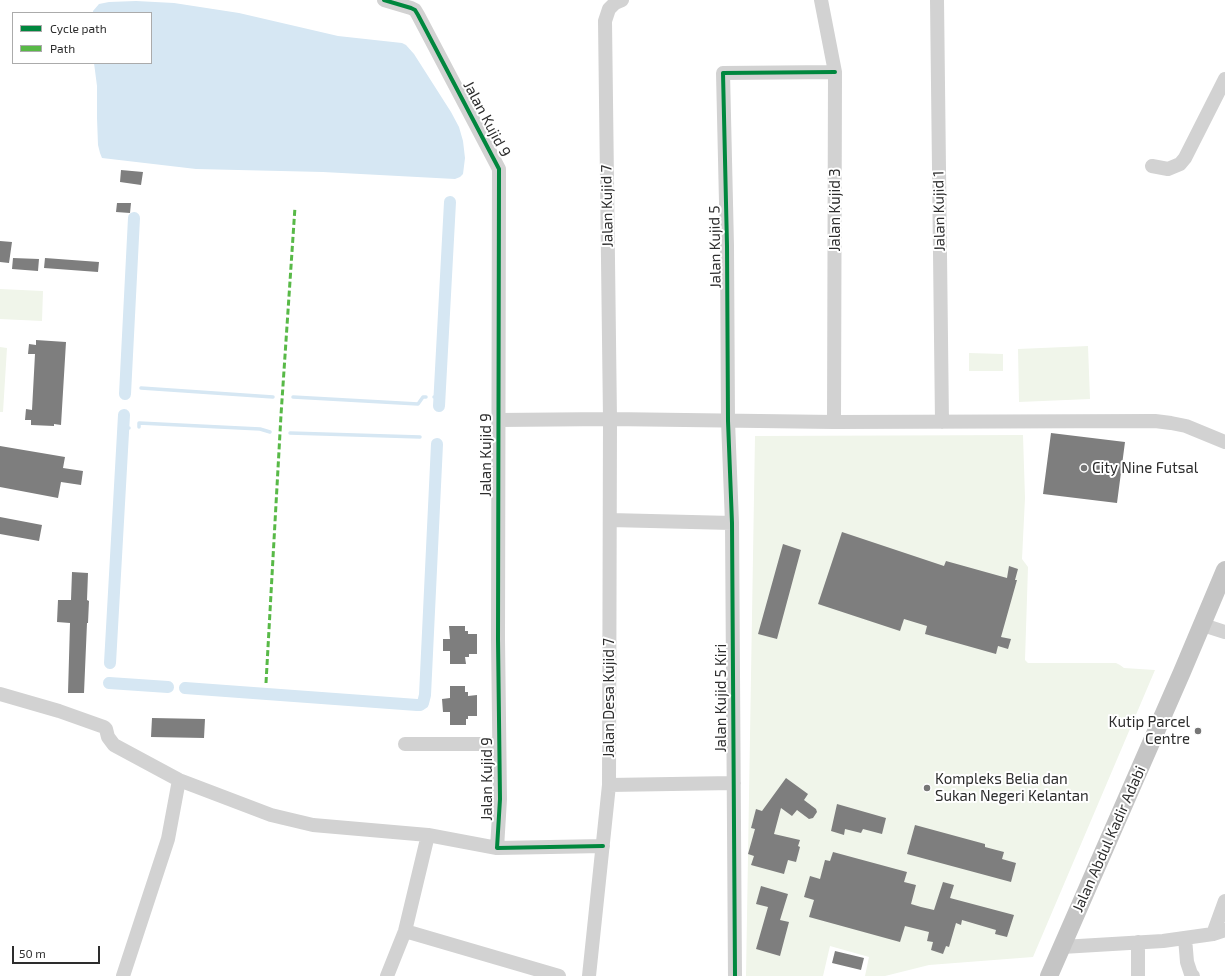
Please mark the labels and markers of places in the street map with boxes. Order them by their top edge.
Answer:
place label: City Nine Futsal [1092,459,1198,477]
marker: City Nine Futsal [1079,463,1089,473]
place label: Kutip Parcel Centre [1109,713,1190,748]
marker: Kutip Parcel Centre [1193,726,1203,736]
place label: Kompleks Belia dan Sukan Negeri Kelantan [935,770,1089,805]
marker: Kompleks Belia dan Sukan Negeri Kelantan [922,783,932,793]

